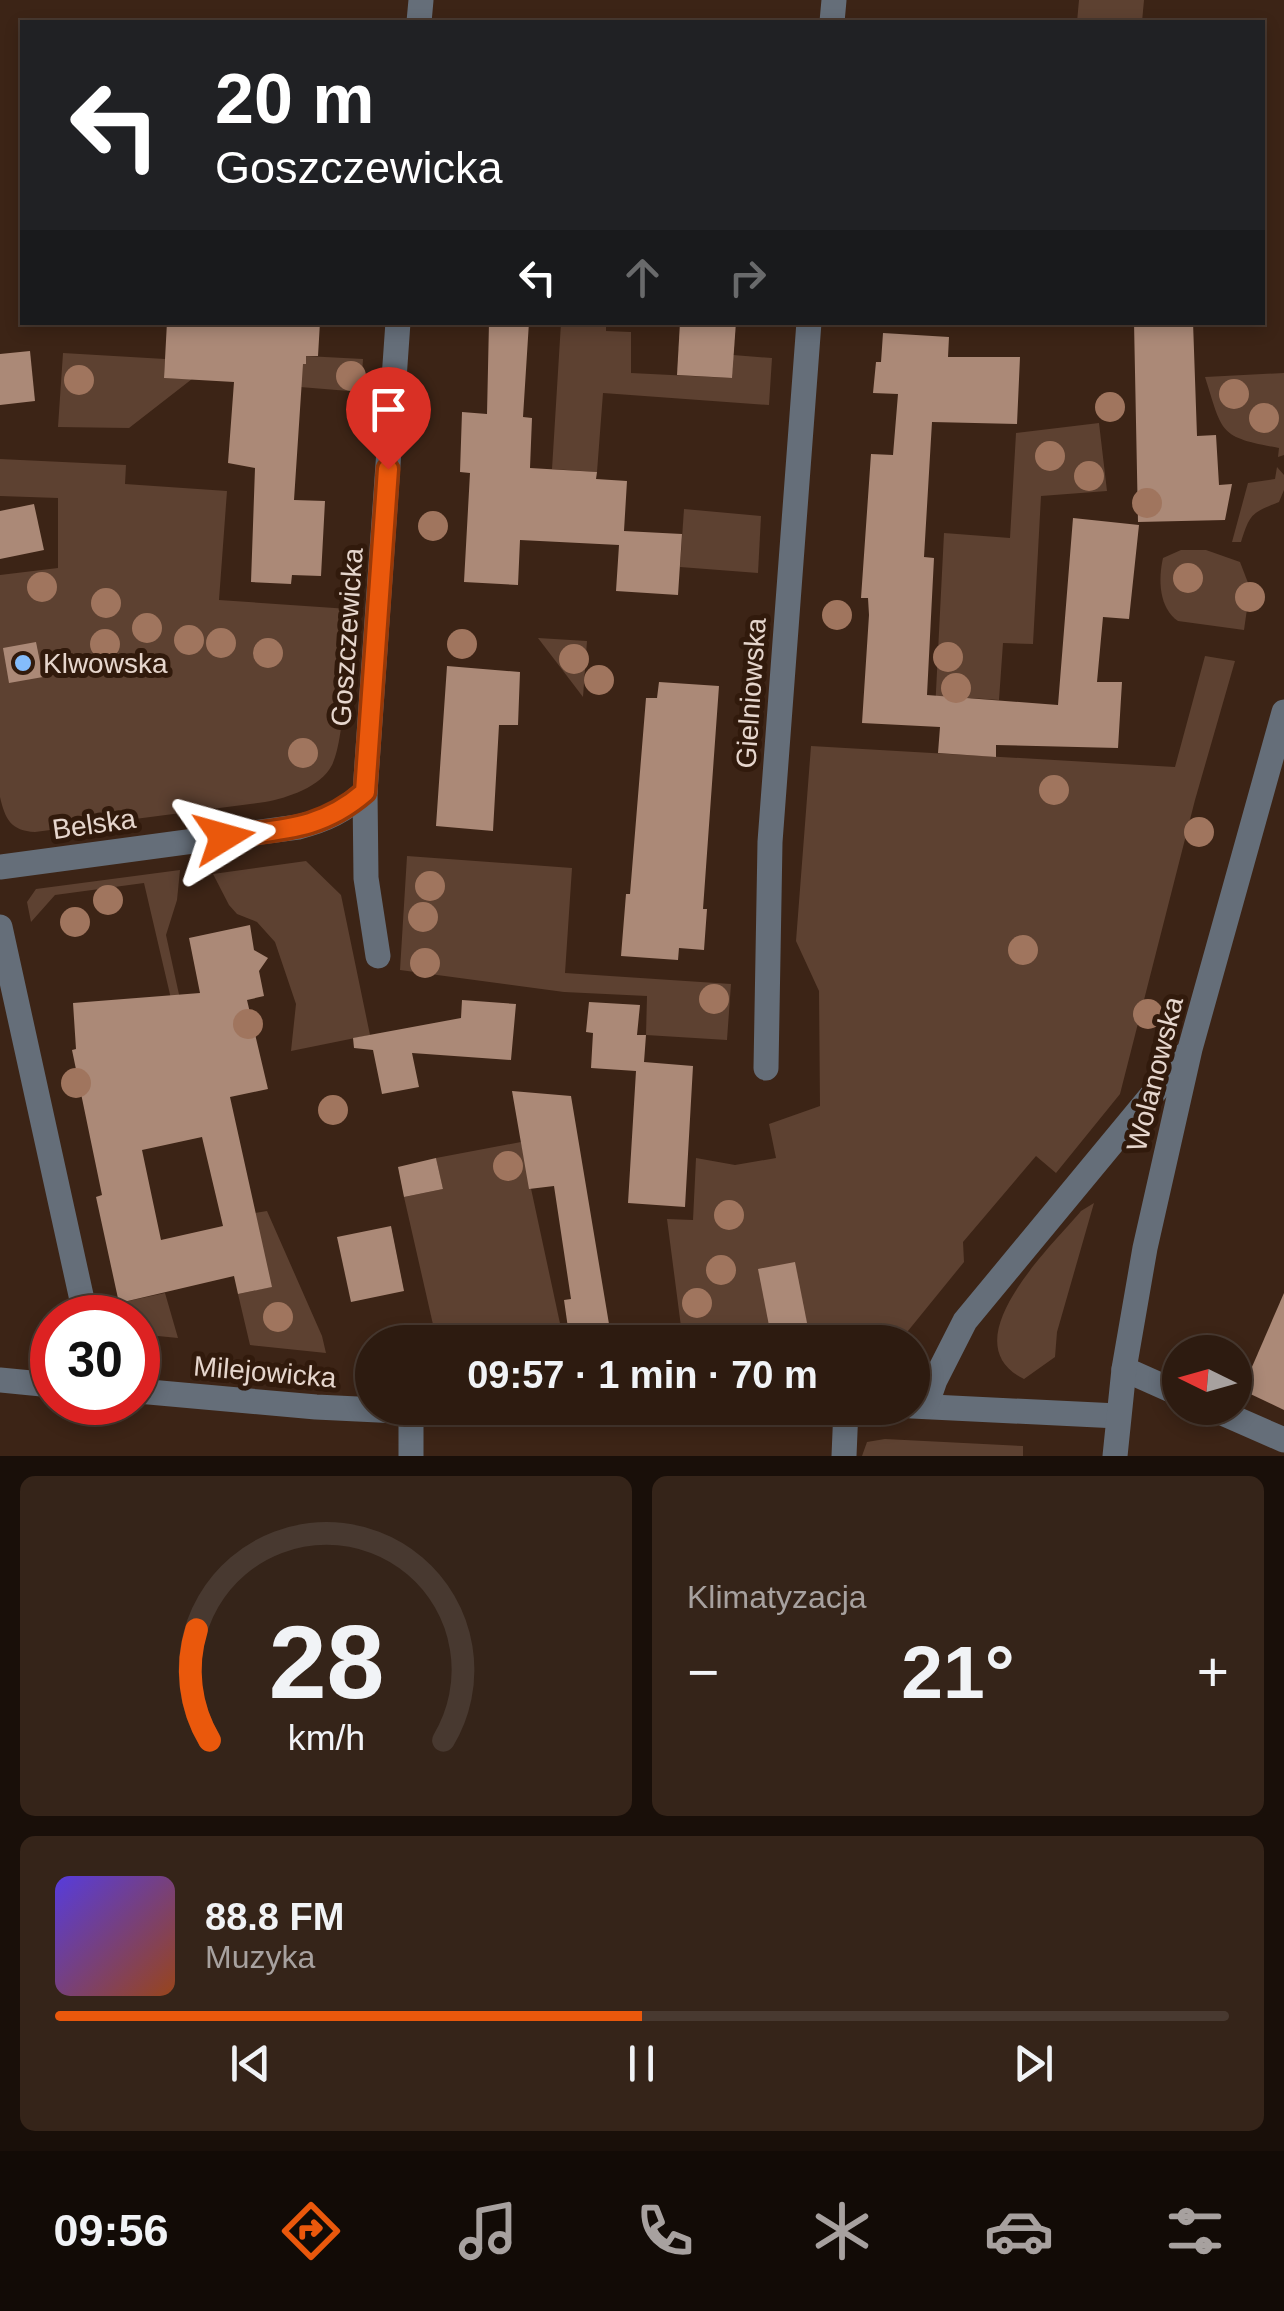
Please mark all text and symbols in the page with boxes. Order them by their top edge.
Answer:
icon: left [50,60,180,190]
text: 20 m [215,60,375,138]
text: Goszczewicka [215,142,503,193]
icon: left [510,250,565,305]
icon: ahead [615,250,670,305]
icon: right [720,250,775,305]
pin [346,367,431,470]
icon: arrive [361,382,416,437]
street label: Goszczewicka [325,546,369,727]
street label: Gielniowska [730,616,772,769]
place label: Klwowska [43,648,168,679]
marker: Klwowska [12,652,34,674]
position arrow [172,785,276,889]
street label: Belska [50,803,138,845]
street label: Wolanowska [1121,993,1189,1155]
speed limit sign: 30 [30,1295,160,1425]
north arrow [1162,1335,1252,1425]
map controls [1162,1335,1252,1425]
street label: Milejowicka [192,1350,338,1394]
text: 09:57 · 1 min · 70 m [467,1354,818,1396]
text: Klimatyzacja [687,1579,867,1615]
text: 28 [268,1604,384,1720]
text: 21° [901,1630,1015,1714]
text: − [687,1641,719,1703]
text: + [1197,1641,1229,1703]
text: km/h [287,1718,365,1758]
text: 88.8 FM [205,1896,344,1938]
text: Muzyka [205,1939,315,1975]
icon: previous [223,2036,278,2091]
icon: pause [614,2036,669,2091]
icon: next [1006,2036,1061,2091]
icon: directions [276,2196,346,2266]
icon: music [453,2196,523,2266]
icon: phone [630,2196,700,2266]
icon: climate [807,2196,877,2266]
icon: car [984,2196,1054,2266]
icon: filters [1160,2196,1230,2266]
text: 09:56 [53,2205,169,2256]

